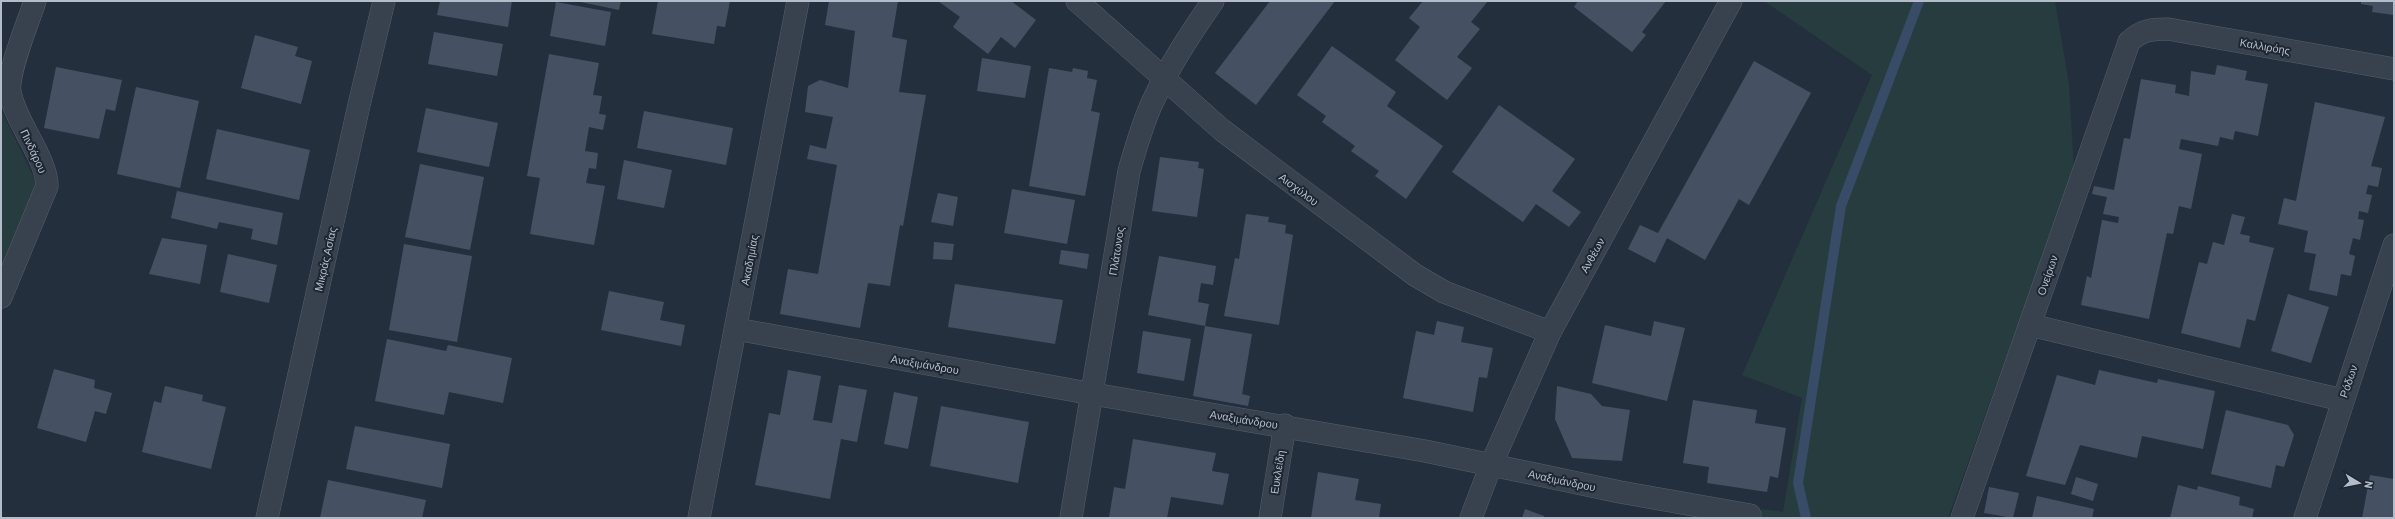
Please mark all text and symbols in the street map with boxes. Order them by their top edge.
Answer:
street label: Καλλιρόης [2239,35,2291,57]
street label: Πινδάρου [18,127,50,175]
street label: Αισχύλου [1277,170,1321,208]
street label: Μικράς Ασίας [311,226,339,292]
street label: Πλάτωνος [1106,226,1126,276]
street label: Ακαδημίας [738,234,760,286]
street label: Ανθέων [1577,235,1607,275]
street label: Ονείρων [2034,253,2060,297]
street label: Αναξιμάνδρου [890,352,960,376]
street label: Ρόδων [2336,362,2360,399]
street label: Αναξιμάνδρου [1209,407,1279,431]
street label: Ευκλείδη [1267,449,1287,495]
north arrow [2339,463,2379,503]
street label: Αναξιμάνδρου [1527,466,1597,494]
text: N [2362,480,2376,490]

